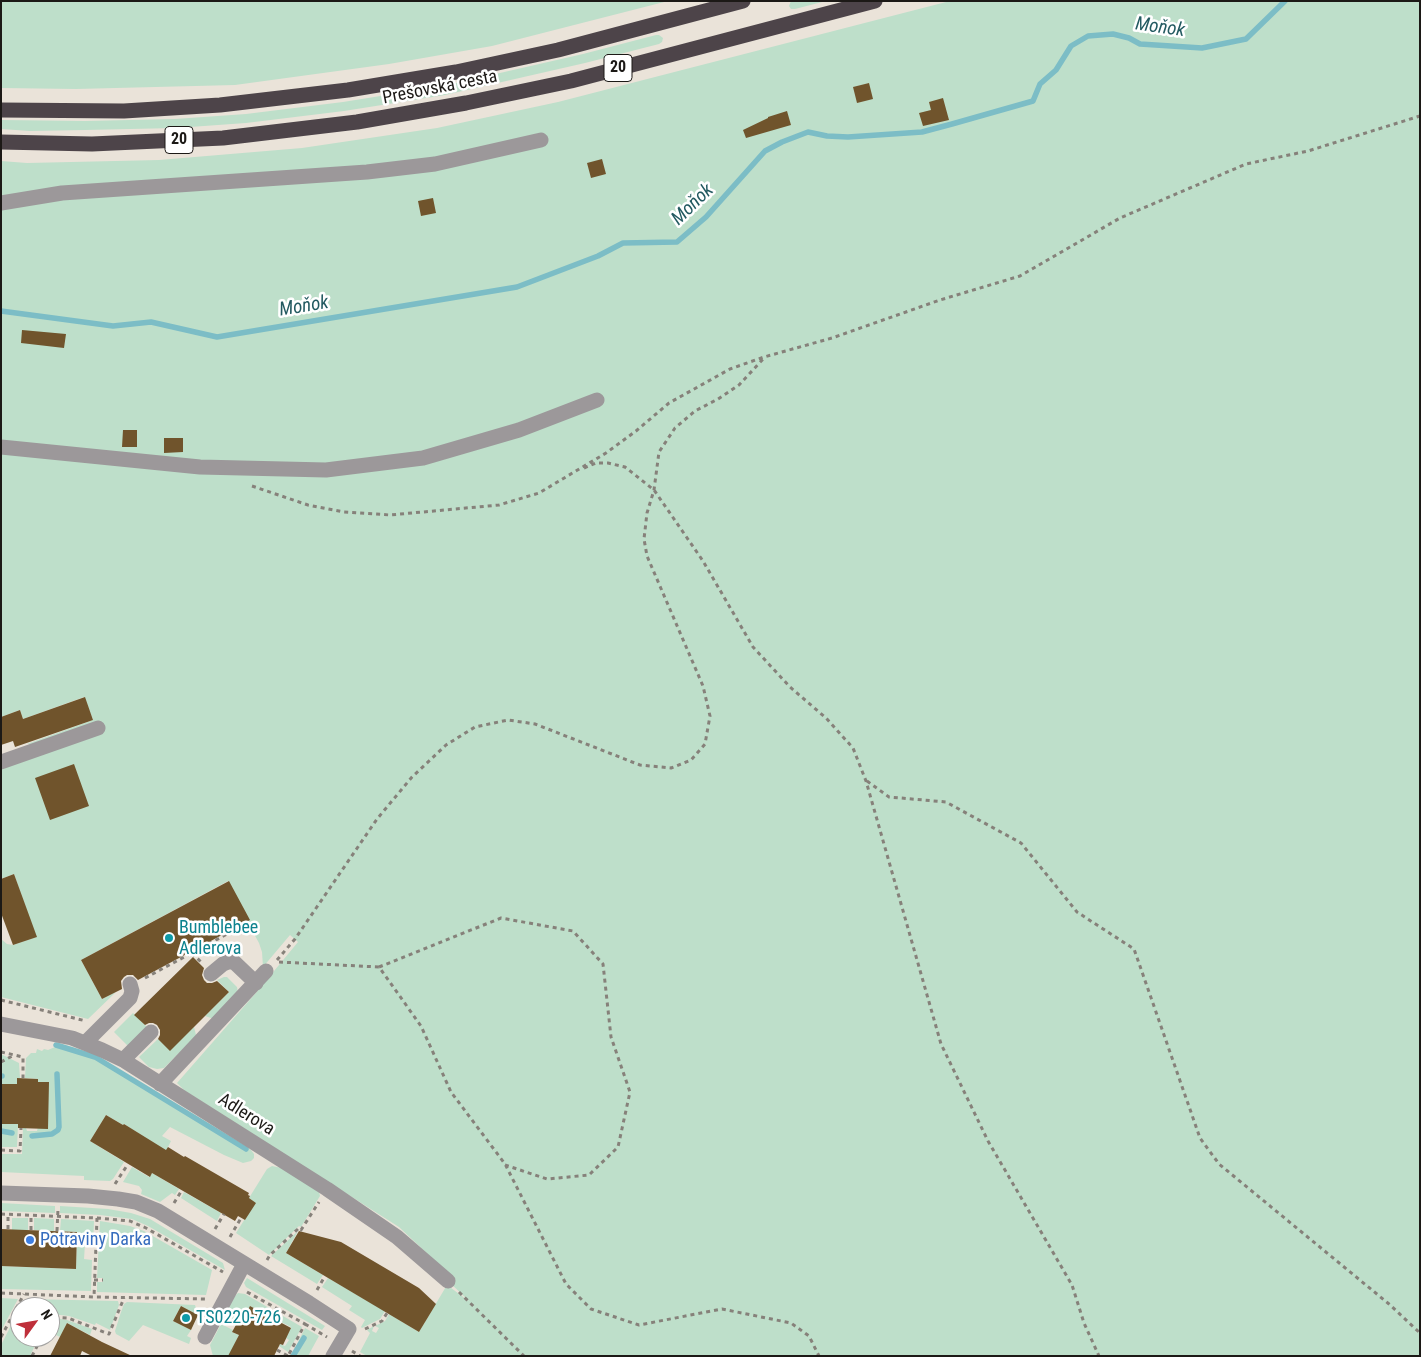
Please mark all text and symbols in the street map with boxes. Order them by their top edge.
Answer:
water label: Moňok [1134,13,1186,43]
road number: 20 [604,54,632,82]
street label: Prešovská cesta [381,66,499,110]
road number: 20 [165,126,193,154]
water label: Moňok [667,180,719,230]
water label: Moňok [278,292,330,322]
place label: Bumblebee Adlerova [179,917,258,960]
marker: Bumblebee Adlerova [163,932,175,944]
street label: Adlerova [214,1089,278,1141]
place label: Potraviny Darka [40,1229,151,1251]
marker: Potraviny Darka [24,1234,36,1246]
north arrow [10,1297,60,1347]
text: N [38,1307,56,1322]
place label: TS0220-726 [196,1307,281,1329]
marker: TS0220-726 [180,1312,192,1324]

